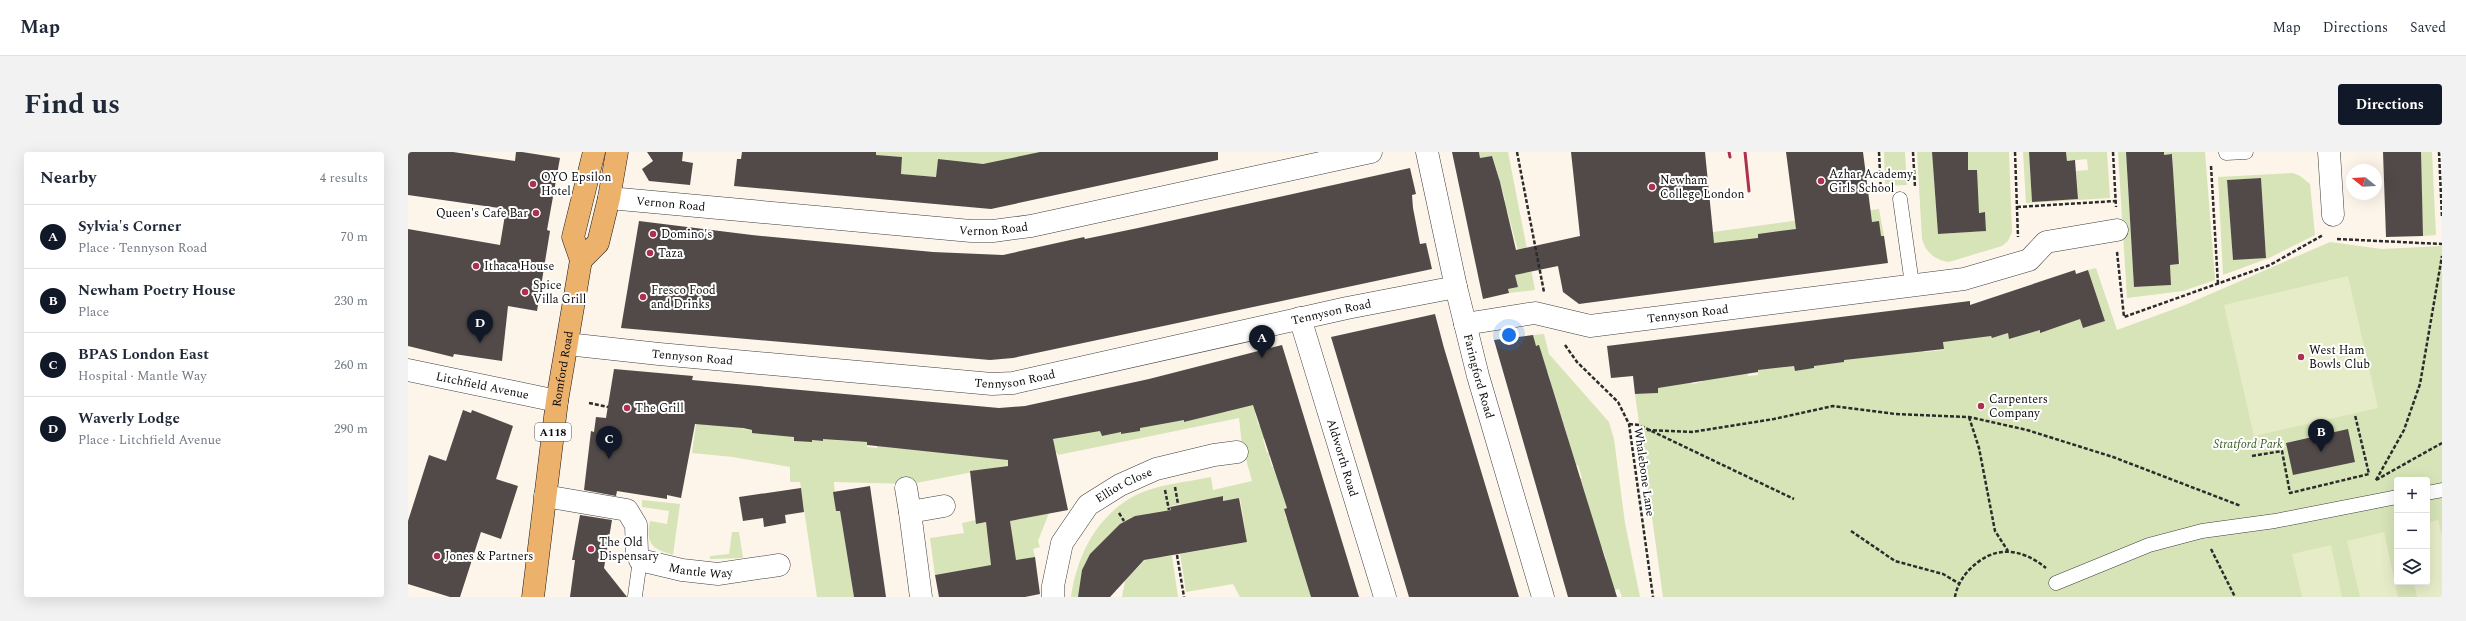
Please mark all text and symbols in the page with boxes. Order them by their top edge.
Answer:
text: Map [20,13,60,42]
text: Map [2273,17,2301,38]
text: Directions [2323,17,2388,38]
text: Saved [2410,17,2446,38]
text: Find us [24,83,120,126]
button: Directions [2338,84,2442,125]
north arrow [2346,164,2382,200]
text: Nearby [40,165,96,191]
place label: Azhar Academy Girls School [1829,165,1914,198]
text: 4 results [320,168,368,188]
place label: OYO Epsilon Hotel [541,168,612,201]
place label: Newham College London [1660,171,1745,204]
marker: Azhar Academy Girls School [1816,176,1826,186]
marker: OYO Epsilon Hotel [528,179,538,189]
marker: Newham College London [1647,182,1657,192]
street label: Vernon Road [635,191,706,216]
place label: Queen's Cafe Bar [436,204,528,223]
marker: Queen's Cafe Bar [531,208,541,218]
text: Sylvia's Corner [78,215,181,238]
street label: Vernon Road [958,217,1029,241]
place label: Domino's [661,225,712,244]
text: A [48,227,58,247]
text: 70 m [341,227,368,247]
marker: Domino's [648,229,658,239]
text: Place · Tennyson Road [78,238,207,258]
place label: Taza [658,244,683,263]
marker: Taza [645,248,655,258]
place label: Ithaca House [484,257,554,276]
marker: Ithaca House [471,261,481,271]
place label: Spice Villa Grill [533,276,586,309]
text: Newham Poetry House [78,279,236,302]
place label: Fresco Food and Drinks [651,281,716,314]
marker: Spice Villa Grill [520,287,530,297]
text: B [48,291,58,311]
text: 230 m [334,291,368,311]
marker: Fresco Food and Drinks [638,292,648,302]
street label: Tennyson Road [1289,294,1373,330]
street label: Tennyson Road [1646,299,1730,328]
text: Place [78,302,109,322]
pin: D [467,310,493,343]
pin: A [1249,325,1275,358]
your location [1499,325,1519,345]
street label: Romford Road [547,329,578,408]
street label: Faringford Road [1458,332,1500,421]
place label: West Ham Bowls Club [2309,341,2370,374]
text: BPAS London East [78,343,209,366]
street label: Tennyson Road [651,344,734,370]
marker: West Ham Bowls Club [2296,352,2306,362]
text: C [48,355,58,375]
text: 260 m [334,355,368,375]
street label: Tennyson Road [973,364,1057,394]
text: Hospital · Mantle Way [78,366,206,386]
street label: Litchfield Avenue [434,367,531,404]
place label: Carpenters Company [1989,390,2048,423]
place label: The Grill [635,399,684,418]
marker: Carpenters Company [1976,401,1986,411]
marker: The Grill [622,403,632,413]
text: Waverly Lodge [78,407,180,430]
street label: Aldworth Road [1322,416,1363,499]
text: D [48,419,58,439]
text: 290 m [334,419,368,439]
pin: B [2308,419,2334,452]
road number: A118 [535,423,571,441]
pin: C [596,426,622,459]
street label: Whalebone Lane [1628,427,1660,518]
text: Place · Litchfield Avenue [78,430,221,450]
park label: Stratford Park [2213,435,2283,454]
street label: Elliot Close [1091,462,1155,508]
map controls [2394,477,2430,585]
button: + [2394,477,2430,513]
button: − [2394,513,2430,549]
place label: The Old Dispensary [599,533,660,566]
marker: The Old Dispensary [586,544,596,554]
place label: Jones & Partners [445,547,533,566]
button: layers [2394,549,2430,585]
marker: Jones & Partners [432,551,442,561]
street label: Mantle Way [667,558,735,584]

